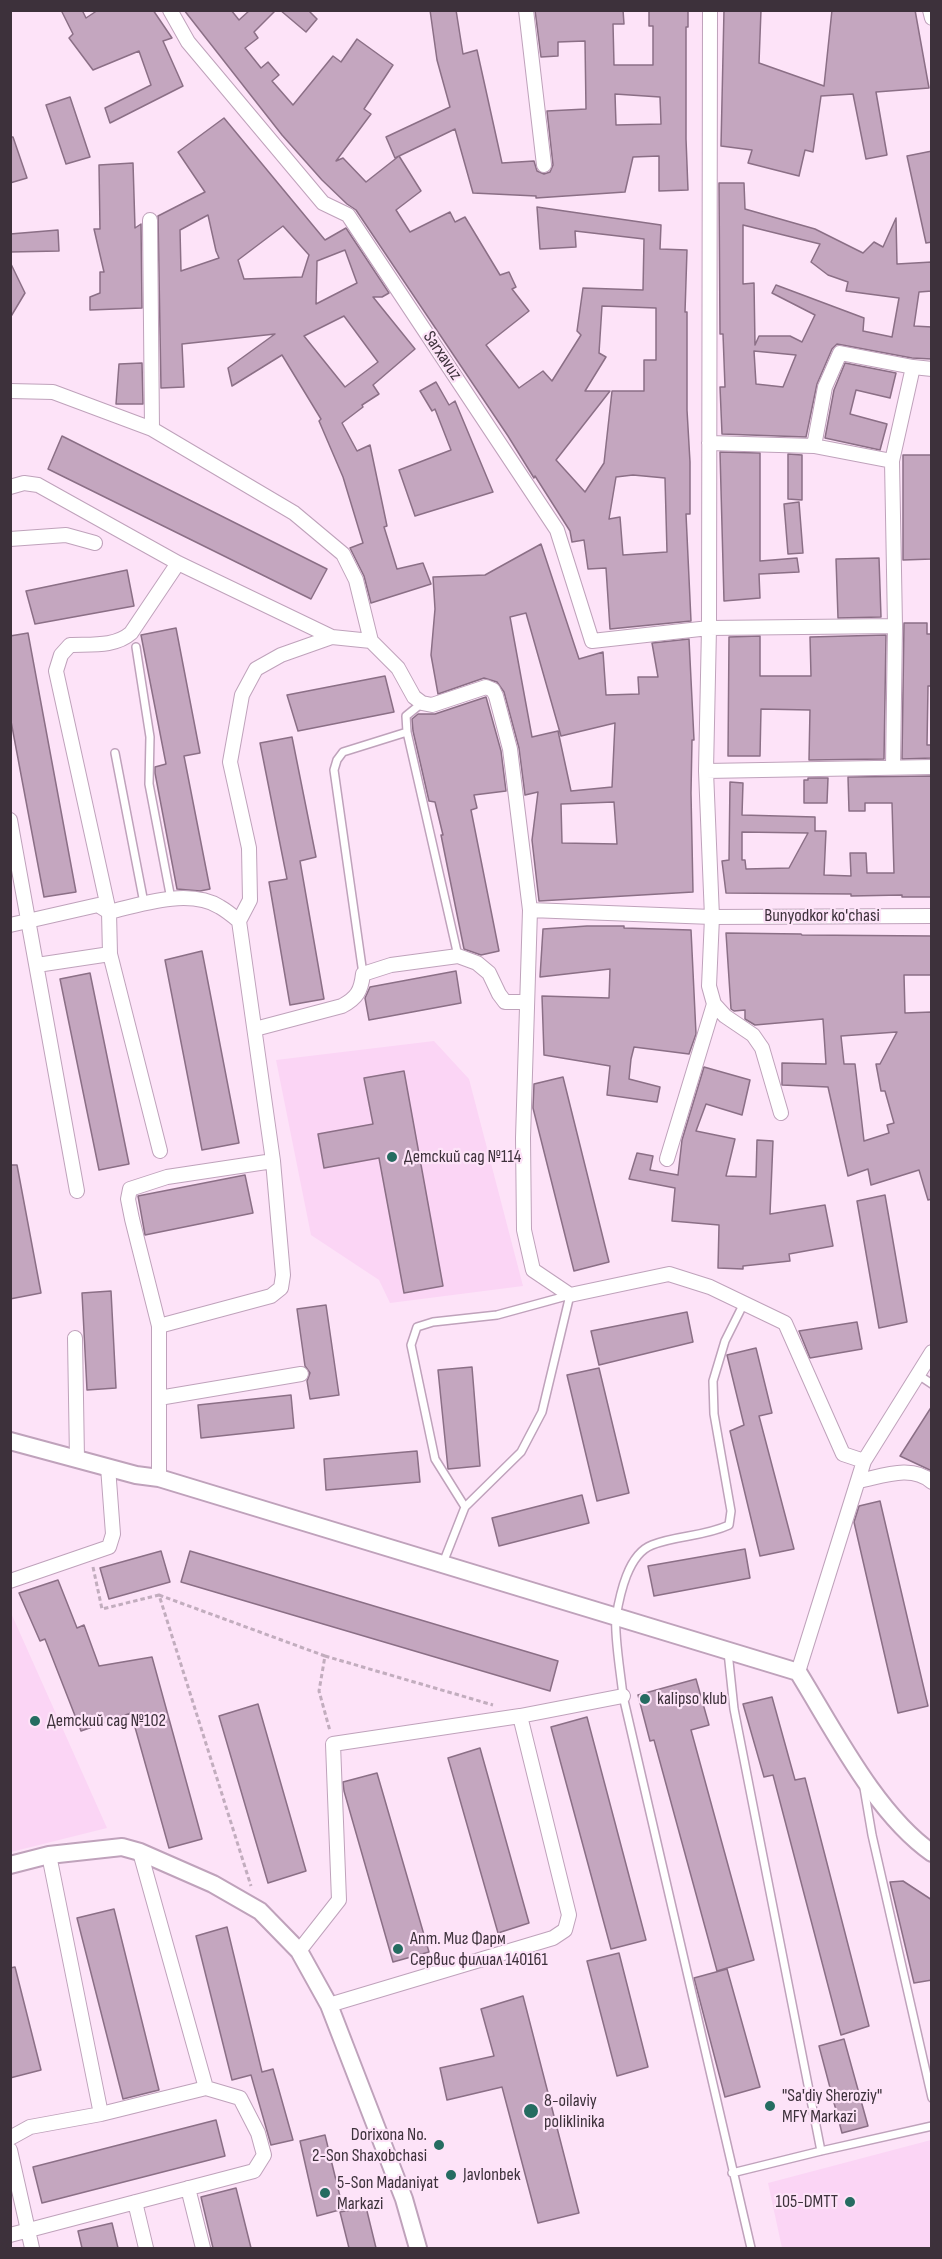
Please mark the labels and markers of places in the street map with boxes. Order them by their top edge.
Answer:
place label: Детский сад №114 [404,1146,521,1168]
marker: Детский сад №114 [385,1150,399,1164]
place label: kalipso klub [657,1688,727,1710]
marker: kalipso klub [638,1692,652,1706]
place label: Детский сад №102 [47,1710,166,1732]
marker: Детский сад №102 [28,1714,42,1728]
place label: Апт. Миг Фарм Сервис филиал 140161 [410,1928,548,1970]
marker: Апт. Миг Фарм Сервис филиал 140161 [391,1942,405,1956]
place label: "Sa'diy Sheroziy" MFY Markazi [782,2085,882,2128]
place label: 8-oilaviy poliklinika [544,2090,605,2132]
marker: "Sa'diy Sheroziy" MFY Markazi [763,2099,777,2113]
marker: 8-oilaviy poliklinika [522,2102,540,2120]
place label: Dorixona No. 2-Son Shaxobchasi [312,2124,427,2166]
marker: Dorixona No. 2-Son Shaxobchasi [432,2138,446,2152]
place label: Javlonbek [463,2164,521,2186]
marker: Javlonbek [444,2168,458,2182]
place label: 5-Son Madaniyat Markazi [337,2172,439,2214]
marker: 5-Son Madaniyat Markazi [318,2186,332,2200]
place label: 105-DMTT [776,2191,838,2213]
marker: 105-DMTT [843,2195,857,2209]

